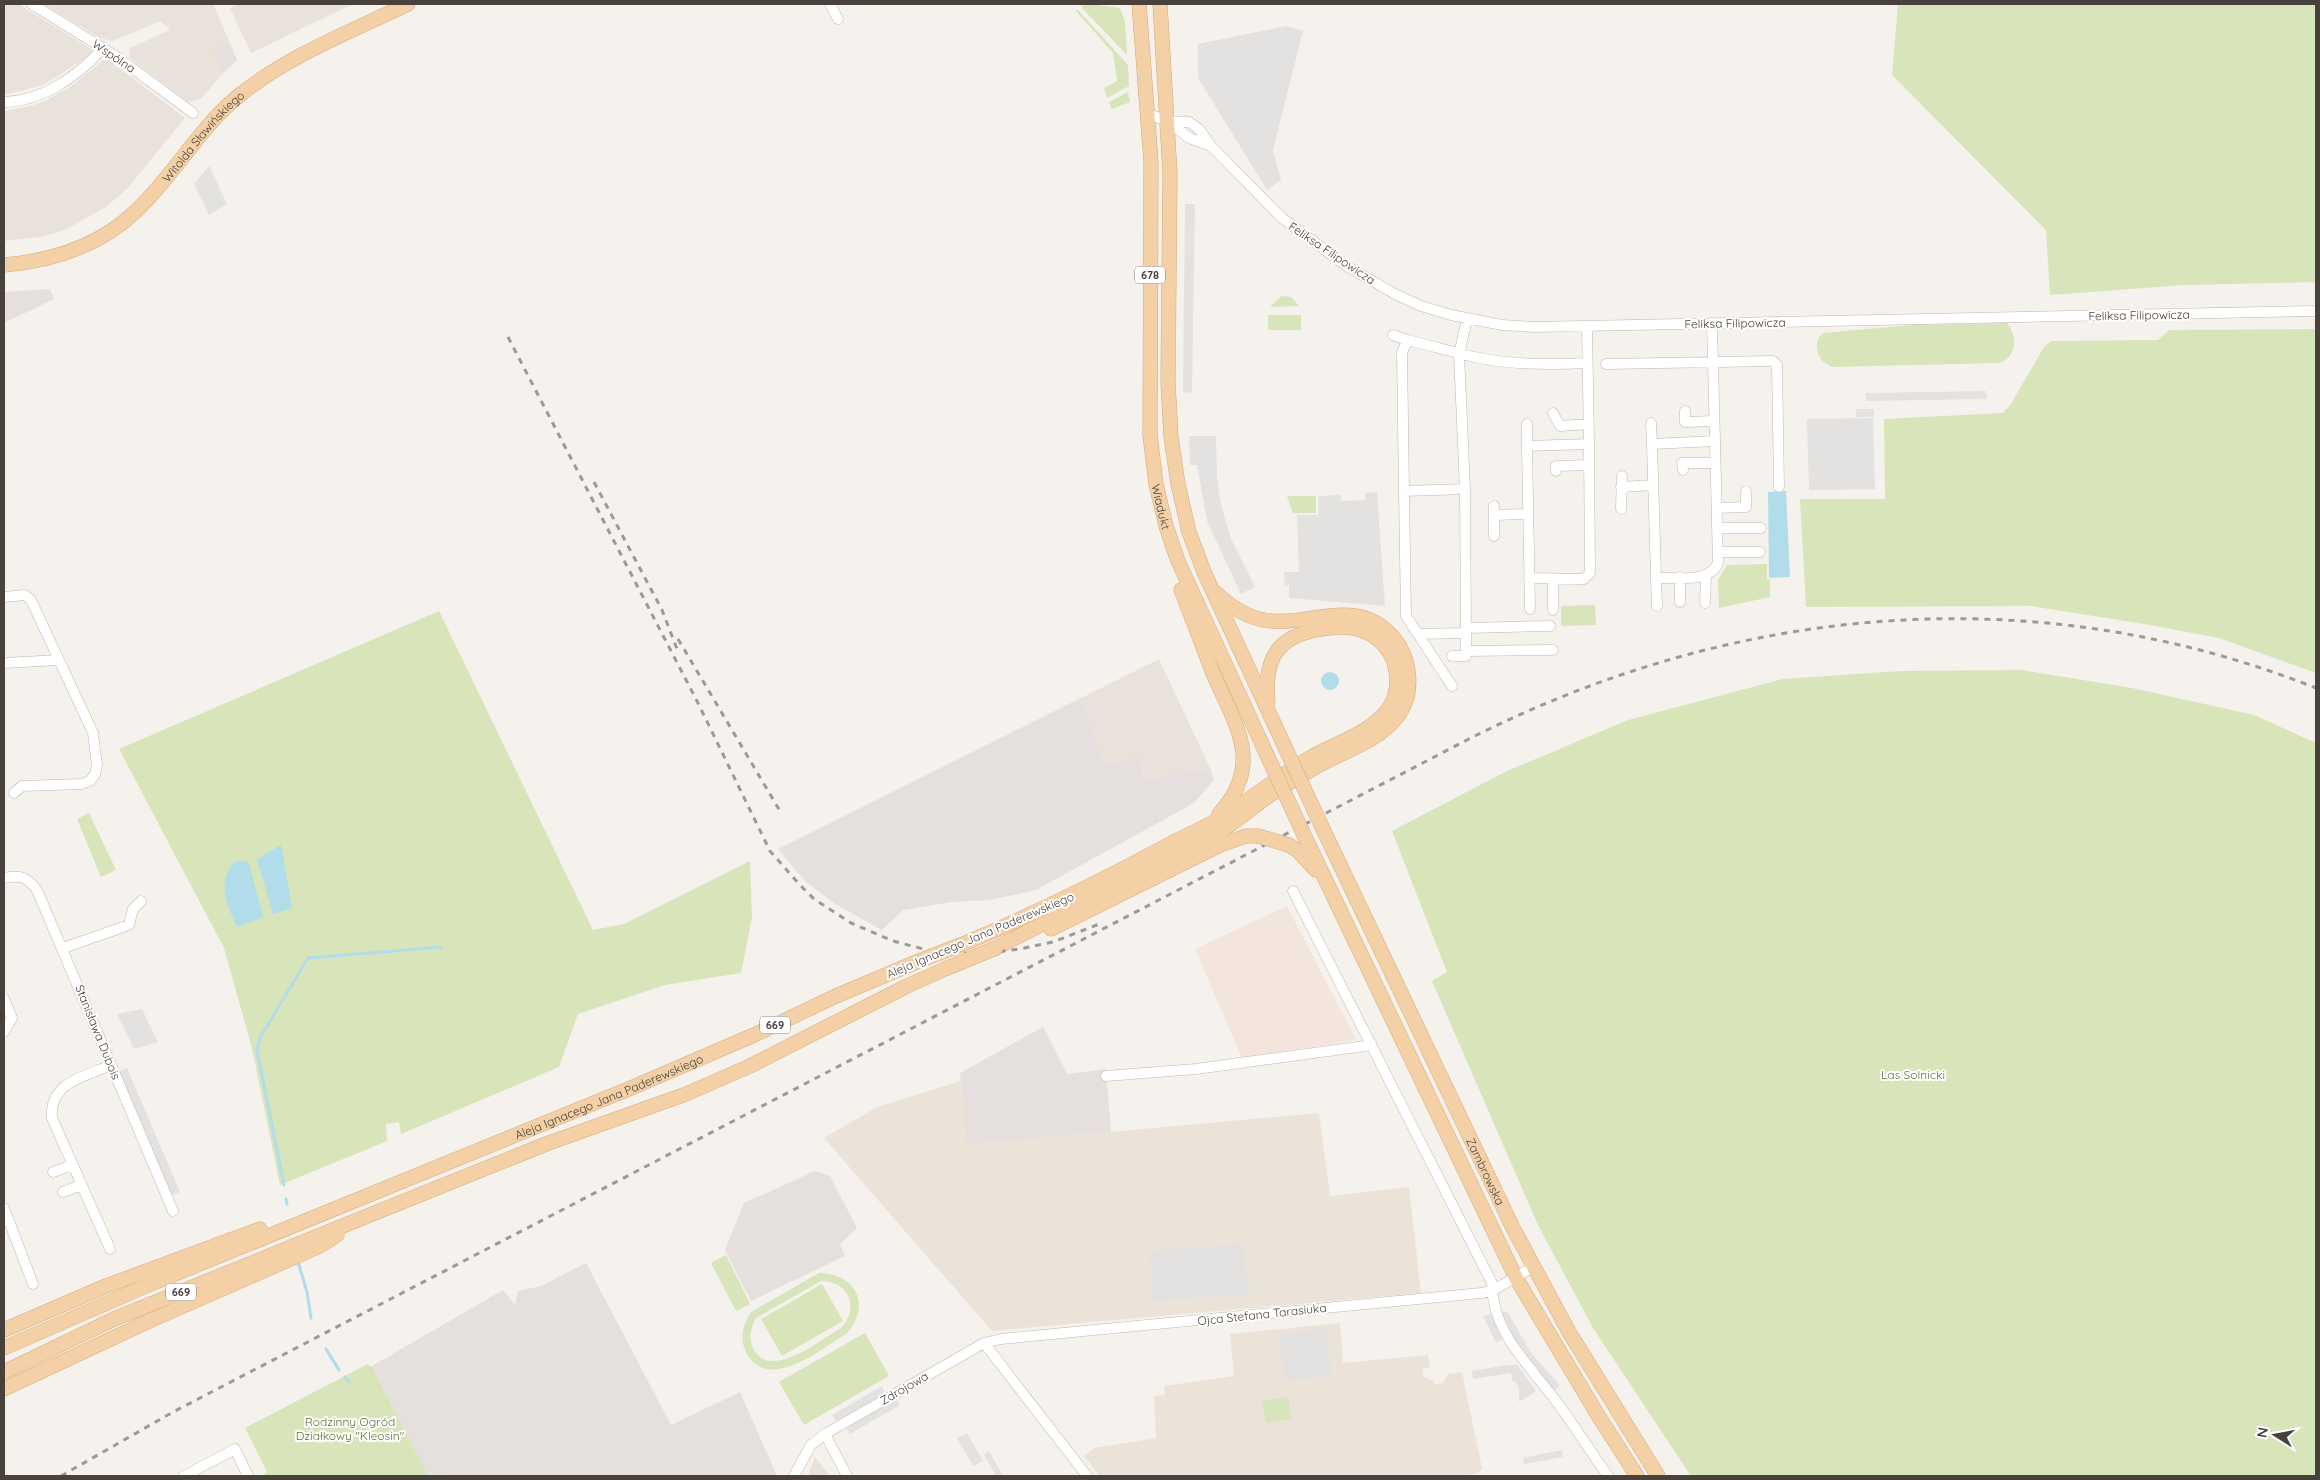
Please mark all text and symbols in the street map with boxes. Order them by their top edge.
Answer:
street label: Wspólna [90,36,138,76]
street label: Witolda Sławińskiego [159,87,247,185]
street label: Feliksa Filipowicza [1286,218,1378,288]
road number: 678 [1135,266,1165,284]
street label: Feliksa Filipowicza [2088,307,2190,323]
street label: Feliksa Filipowicza [1684,315,1786,331]
street label: Wiadukt [1149,482,1174,531]
street label: Aleja Ignacego Jana Paderewskiego [884,889,1076,981]
street label: Stanisława Dubois [72,982,124,1082]
road number: 669 [760,1016,790,1034]
street label: Aleja Ignacego Jana Paderewskiego [512,1050,705,1142]
park label: Las Solnicki [1881,1067,1945,1082]
street label: Zambrowska [1463,1135,1508,1207]
road number: 669 [166,1284,196,1300]
street label: Ojca Stefana Tarasiuka [1197,1300,1327,1328]
street label: Zdrojowa [877,1368,931,1408]
north arrow [2250,1410,2300,1460]
park label: Rodzinny Ogród Działkowy "Kleosin" [296,1414,405,1443]
text: N [2252,1426,2272,1439]

